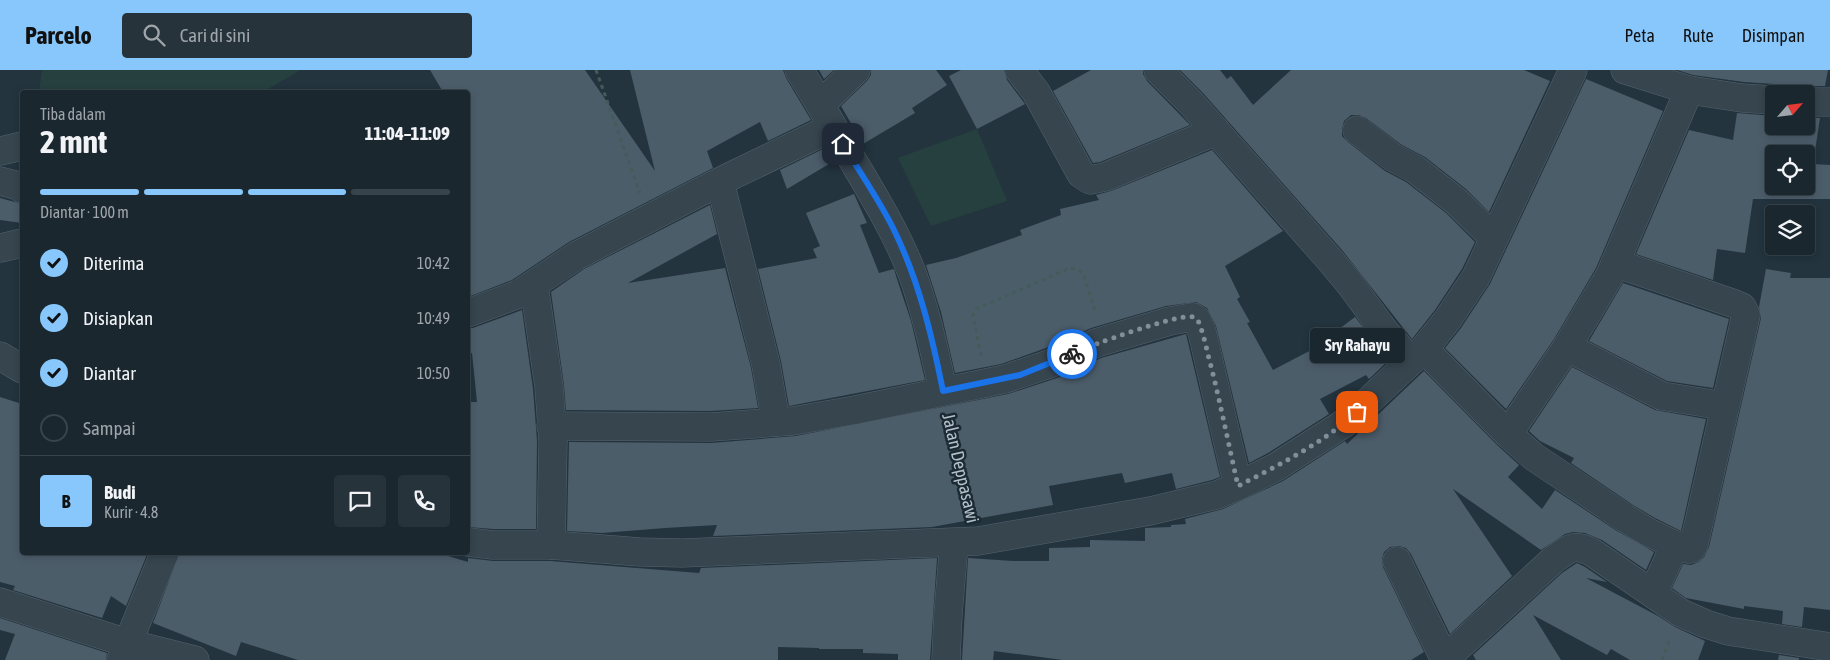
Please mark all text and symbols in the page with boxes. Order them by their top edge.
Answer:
search box [122,13,472,58]
icon: search [140,21,168,49]
text: Parcelo [25,22,92,49]
text: Cari di sini [180,24,250,46]
text: Peta [1624,25,1655,46]
text: Rute [1683,25,1714,46]
text: Disimpan [1742,25,1805,46]
north arrow [1765,85,1815,135]
map controls [1765,85,1815,255]
text: Tiba dalam [40,105,106,123]
text: 11:04–11:09 [364,122,450,144]
text: 2 mnt [40,123,107,160]
pin [822,123,864,165]
icon: home [829,130,857,158]
button: locate [1765,145,1815,195]
text: Diantar · 100 m [40,203,129,221]
button: layers [1765,205,1815,255]
icon: check [40,249,68,277]
text: Diterima [83,252,144,274]
text: 10:42 [417,254,450,272]
icon: check [40,304,68,332]
text: Disiapkan [83,307,153,329]
text: 10:49 [417,309,450,327]
callout: Sry Rahayu [1310,327,1404,362]
courier [1047,329,1097,379]
text: Sry Rahayu [1325,336,1390,354]
icon: bike [1058,340,1086,368]
icon: check [40,359,68,387]
text: Diantar [83,362,136,384]
text: 10:50 [417,364,450,382]
pin [1336,391,1378,433]
icon: bag [1343,398,1371,426]
street label: Jalan Deppasawi [938,411,984,525]
text: Sampai [83,417,136,439]
button: chat [334,475,386,527]
button: phone [398,475,450,527]
text: Budi [104,481,136,503]
text: B [61,490,71,512]
text: Kurir · 4.8 [104,503,158,521]

